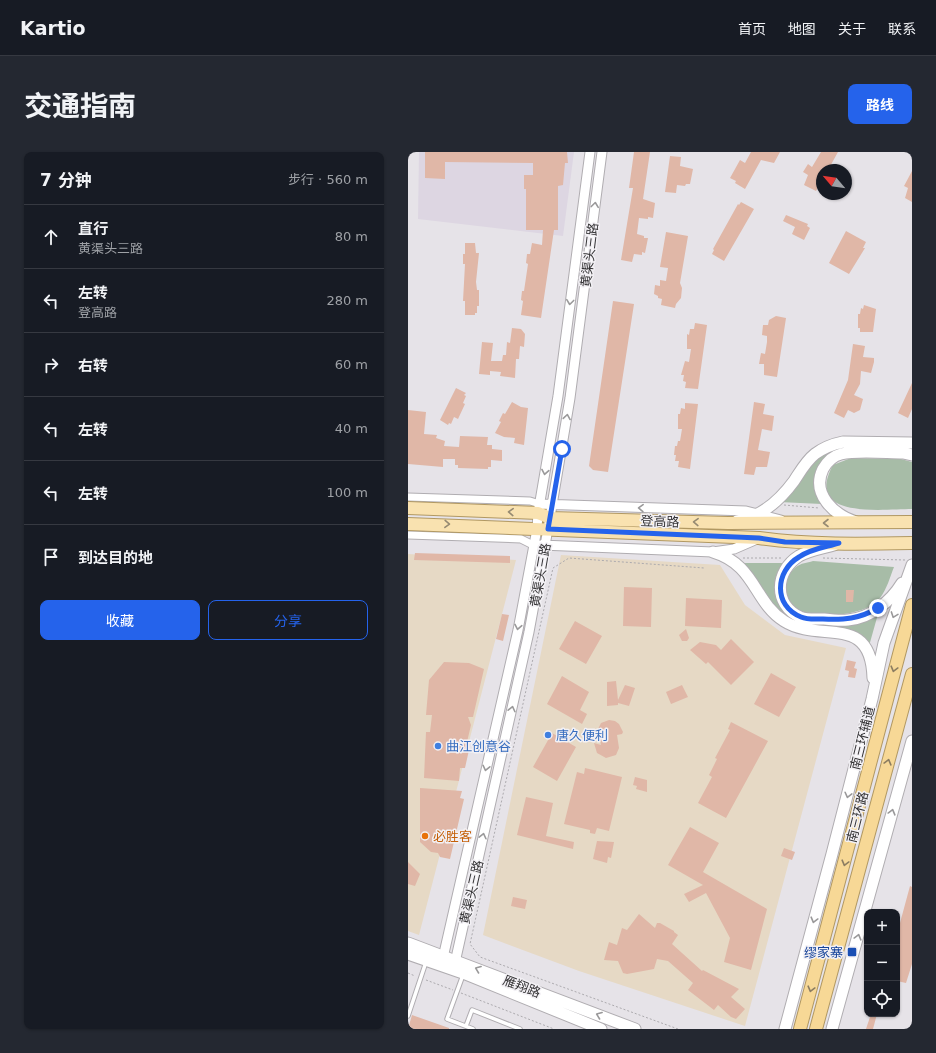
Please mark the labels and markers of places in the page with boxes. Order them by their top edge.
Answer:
place label: 唐久便利 [556,728,608,743]
marker: 唐久便利 [543,730,553,740]
place label: 曲江创意谷 [446,739,511,754]
marker: 曲江创意谷 [433,741,443,751]
place label: 必胜客 [433,829,472,844]
marker: 必胜客 [420,831,430,841]
place label: 缪家寨 [804,945,843,960]
marker: 缪家寨 [846,946,858,958]

